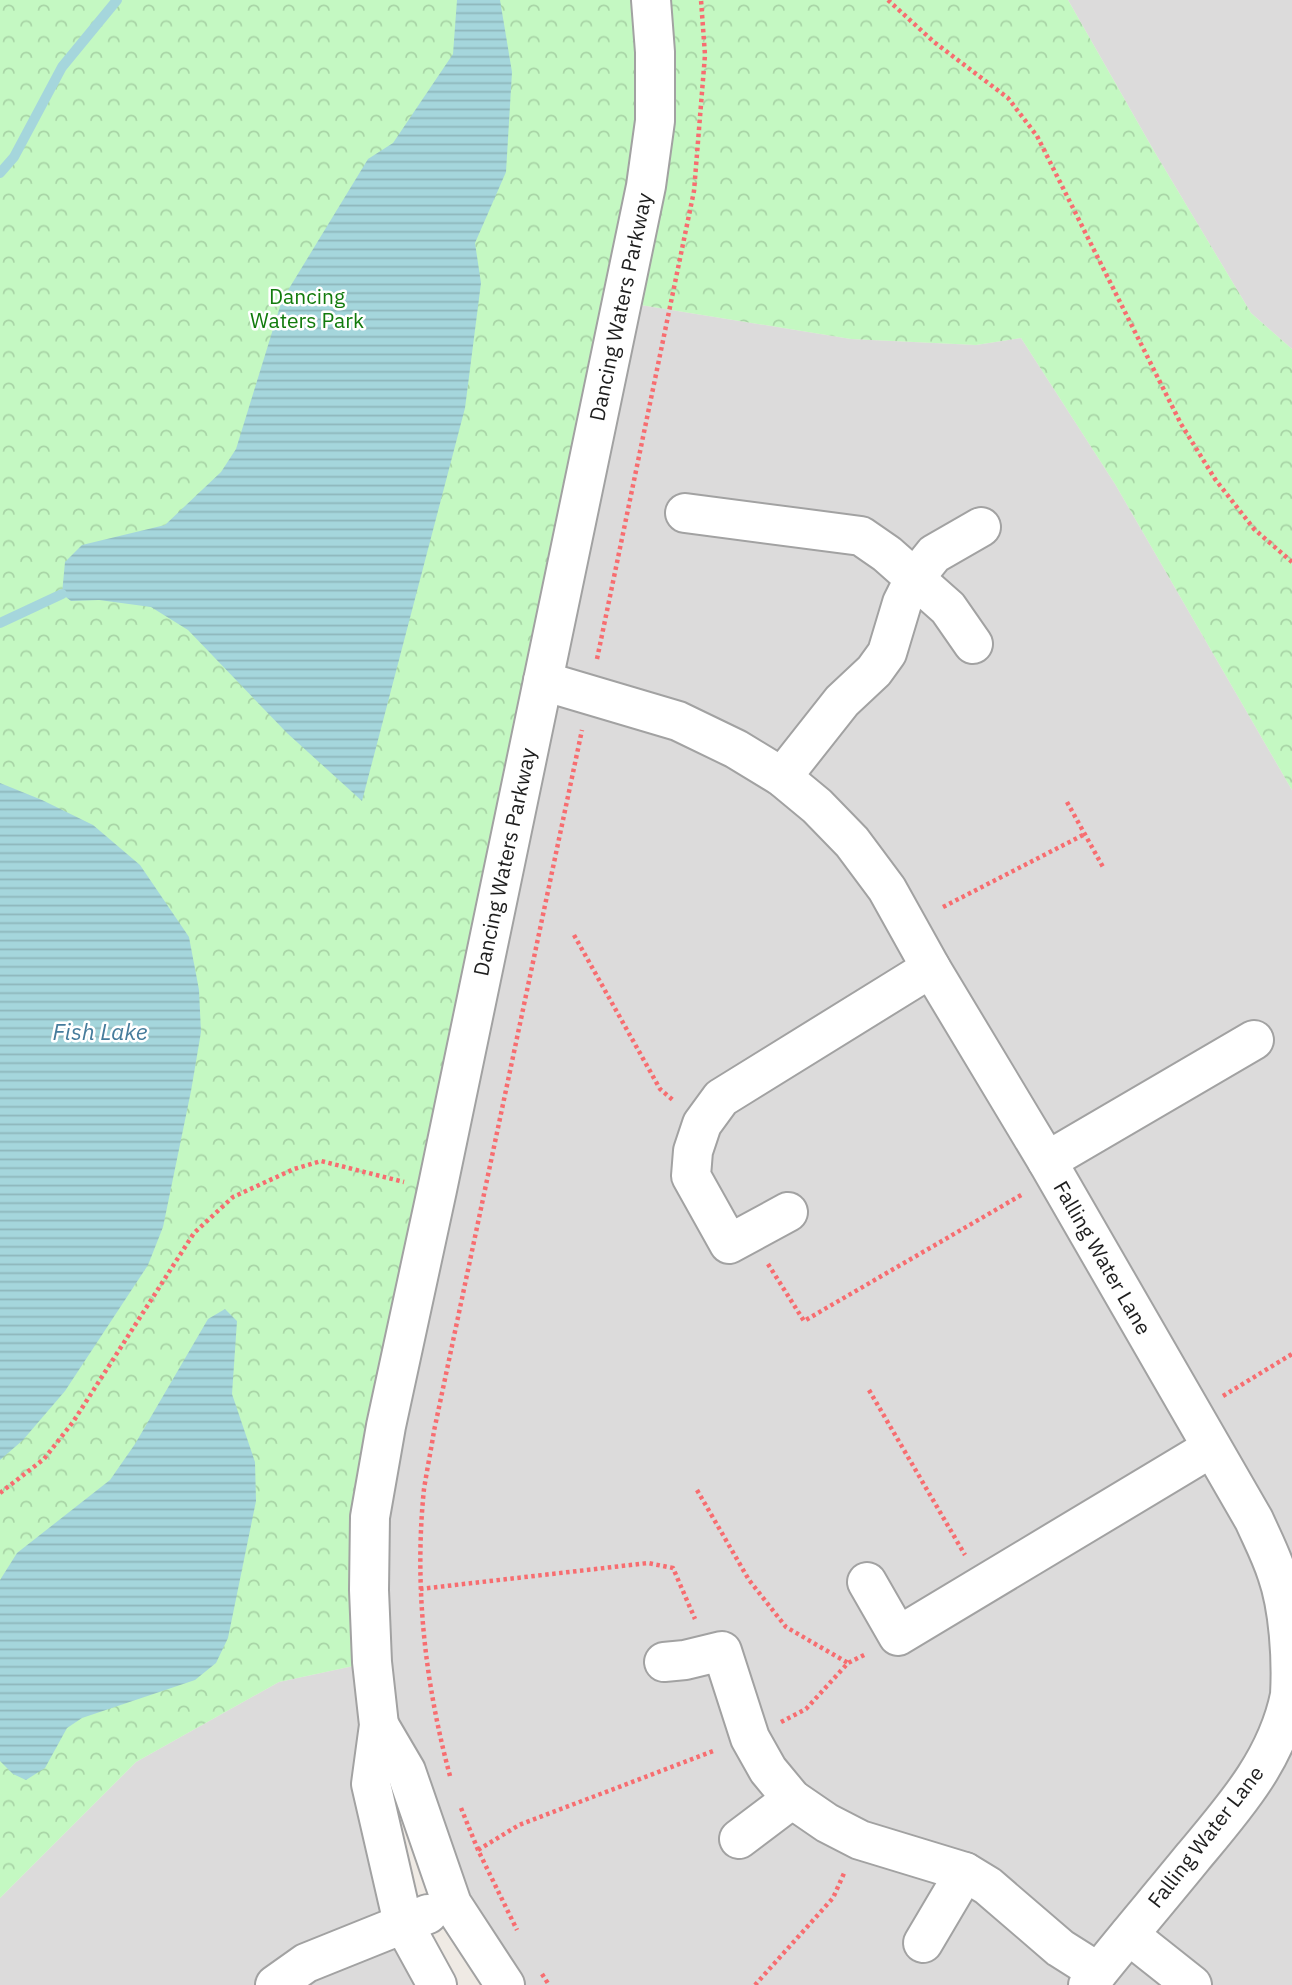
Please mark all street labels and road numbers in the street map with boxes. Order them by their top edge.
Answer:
street label: Dancing Waters Parkway [582,190,658,423]
street label: Dancing Waters Parkway [466,745,542,978]
street label: Falling Water Lane [1047,1176,1158,1339]
street label: Falling Water Lane [1141,1760,1270,1913]

